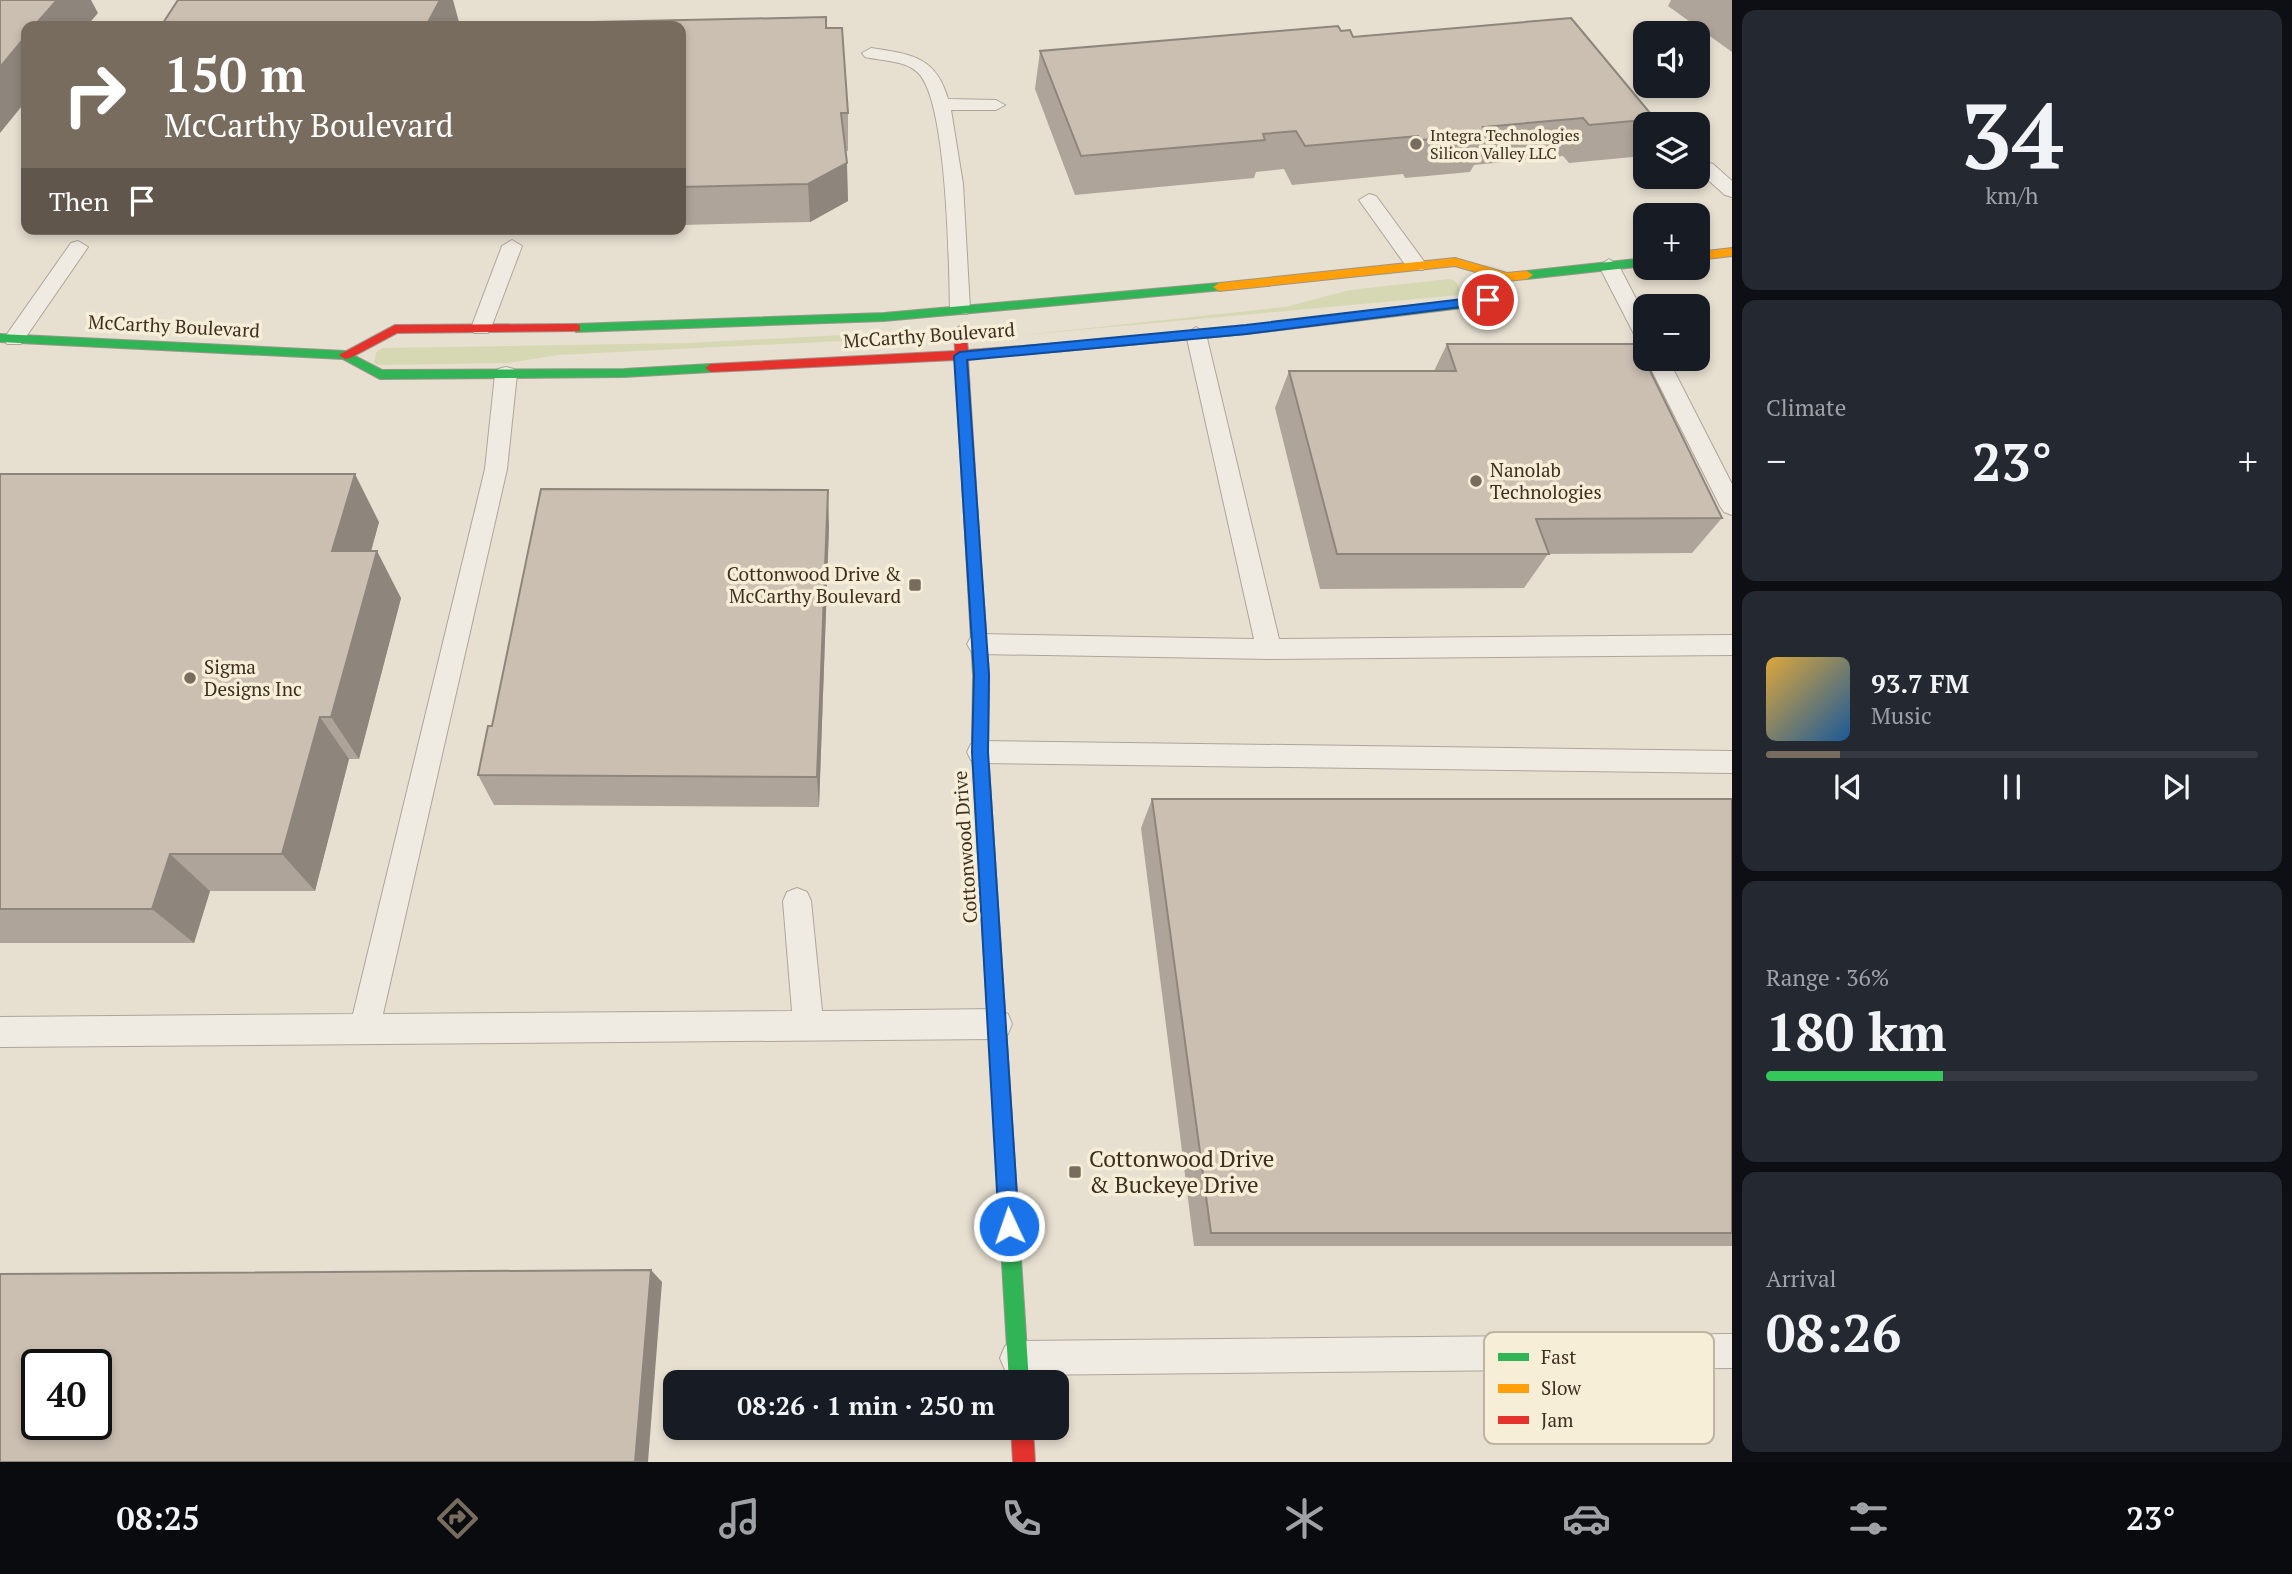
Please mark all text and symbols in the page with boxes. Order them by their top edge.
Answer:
map controls [1633,21,1710,371]
button: sound [1633,21,1710,98]
text: 150 m [164,41,306,106]
icon: right [49,49,140,140]
text: 34 [1961,74,2063,195]
text: McCarthy Boulevard [164,104,454,146]
button: layers [1633,112,1710,189]
place label: Integra Technologies Silicon Valley LLC [1430,124,1580,164]
marker: Integra Technologies Silicon Valley LLC [1408,136,1424,152]
text: km/h [1985,180,2039,211]
icon: arrive [123,182,161,220]
text: Then [49,184,109,218]
button: + [1633,203,1710,280]
pin [1458,270,1518,330]
icon: arrive [1469,281,1507,319]
button: − [1633,294,1710,371]
street label: McCarthy Boulevard [87,309,261,343]
street label: McCarthy Boulevard [842,316,1016,353]
text: Climate [1766,392,1846,423]
text: 23° [1972,427,2052,496]
text: − [1766,436,1786,486]
text: + [2238,436,2258,486]
place label: Nanolab Technologies [1490,457,1602,504]
marker: Nanolab Technologies [1468,473,1484,489]
place label: Cottonwood Drive & McCarthy Boulevard [727,561,901,608]
marker: Cottonwood Drive & McCarthy Boulevard [907,577,923,593]
place label: Sigma Designs Inc [204,654,302,701]
text: 93.7 FM [1871,666,1969,700]
marker: Sigma Designs Inc [182,670,198,686]
text: Music [1871,700,1932,731]
icon: previous [1829,768,1867,806]
icon: pause [1993,768,2031,806]
icon: next [2157,768,2195,806]
street label: Cottonwood Drive [947,770,982,924]
text: Range · 36% [1766,962,1889,993]
text: 180 km [1766,997,1947,1066]
place label: Cottonwood Drive & Buckeye Drive [1089,1143,1274,1200]
marker: Cottonwood Drive & Buckeye Drive [1067,1164,1083,1180]
position arrow [972,1189,1046,1263]
text: Arrival [1766,1263,1837,1294]
text: 08:26 [1766,1298,1901,1367]
legend [1484,1332,1714,1444]
text: Fast [1541,1344,1576,1369]
speed limit sign: 40 [21,1349,112,1440]
text: Slow [1541,1375,1582,1400]
text: 08:26 · 1 min · 250 m [737,1388,995,1422]
text: Jam [1541,1407,1574,1432]
icon: directions [433,1494,482,1543]
icon: music [715,1494,764,1543]
icon: phone [997,1494,1046,1543]
icon: climate [1280,1494,1329,1543]
icon: car [1562,1494,1611,1543]
icon: filters [1844,1494,1893,1543]
text: 08:25 [117,1497,200,1539]
text: 23° [2126,1497,2175,1539]

